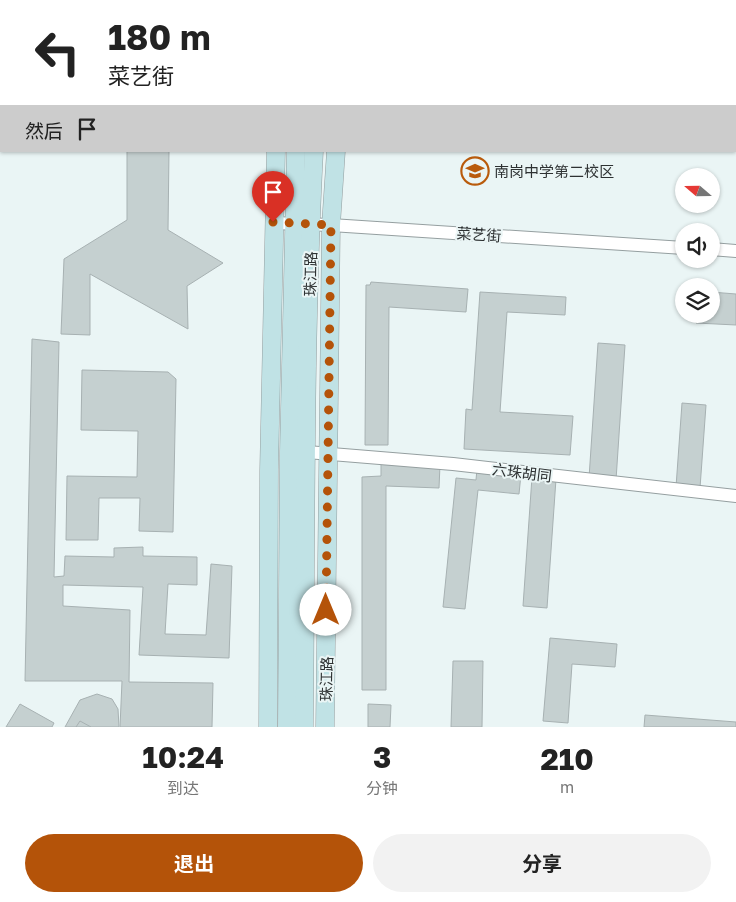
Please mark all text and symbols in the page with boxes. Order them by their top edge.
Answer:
text: 180 m [108,16,211,58]
icon: left [25,20,90,85]
text: 菜艺街 [108,62,174,89]
icon: arrive [73,115,101,143]
text: 然后 [25,119,63,142]
school or university icon: 南岗中学第二校区 [460,156,490,186]
place label: 南岗中学第二校区 [494,162,614,180]
north arrow [675,168,720,212]
map controls [675,168,720,323]
pin [252,171,294,222]
icon: arrive [259,178,287,206]
street label: 菜艺街 [456,223,502,245]
button: sound [675,223,720,268]
street label: 珠江路 [301,251,319,297]
button: layers [675,278,720,323]
street label: 六珠胡同 [491,459,553,485]
position arrow [299,583,351,635]
street label: 珠江路 [317,656,335,702]
text: 10:24 [142,739,224,775]
text: 3 [373,739,391,775]
text: 210 [540,741,594,777]
text: m [560,777,574,797]
text: 到达 [167,778,199,798]
text: 分钟 [366,778,398,798]
button: 退出 [25,834,363,892]
button: 分享 [373,834,711,892]

